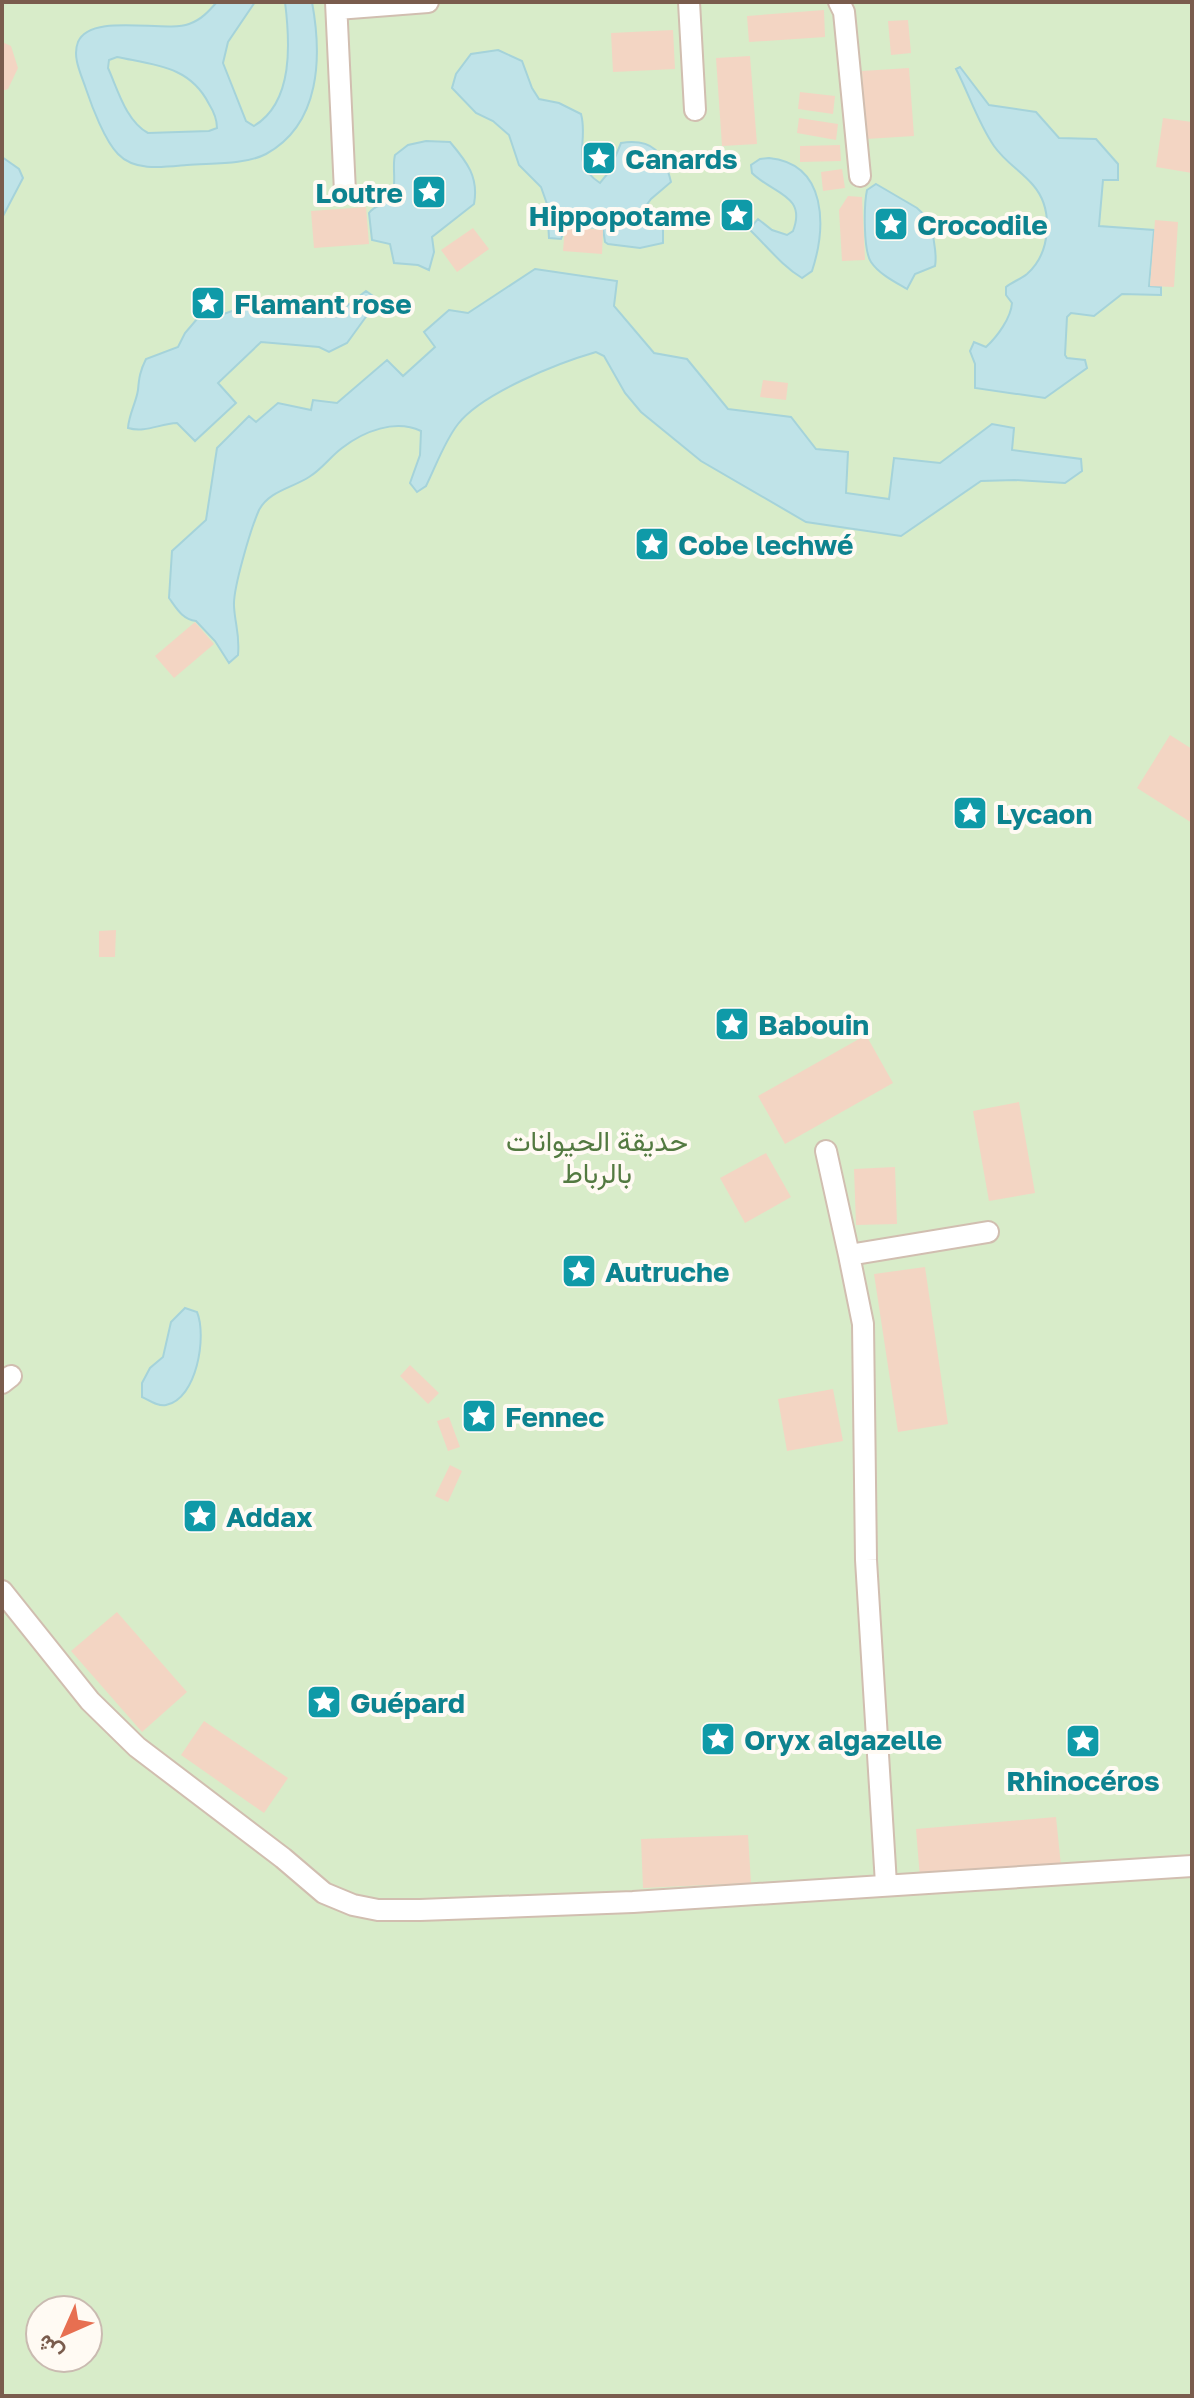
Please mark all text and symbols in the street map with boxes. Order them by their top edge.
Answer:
place icon: Canards [580,139,618,177]
place label: Canards [625,142,738,175]
place icon: Loutre [410,173,448,211]
place label: Loutre [315,176,403,209]
place icon: Hippopotame [718,196,756,234]
place label: Hippopotame [528,199,711,232]
place icon: Crocodile [872,205,910,243]
place label: Crocodile [917,208,1048,241]
place icon: Flamant rose [189,284,227,322]
place label: Flamant rose [234,287,412,320]
place icon: Cobe lechwé [633,525,671,563]
place label: Cobe lechwé [678,528,854,561]
place icon: Lycaon [951,794,989,832]
place label: Lycaon [996,797,1092,830]
place icon: Babouin [713,1005,751,1043]
place label: Babouin [758,1008,869,1041]
park label: حديقة الحيوانات بالرباط [506,1124,688,1191]
place icon: Autruche [560,1252,598,1290]
place label: Autruche [605,1255,729,1288]
place icon: Fennec [460,1397,498,1435]
place label: Fennec [505,1400,604,1433]
place icon: Addax [181,1497,219,1535]
place label: Addax [226,1500,313,1533]
place icon: Guépard [305,1683,343,1721]
place label: Guépard [350,1686,465,1719]
place icon: Oryx algazelle [699,1720,737,1758]
place icon: Rhinocéros [1064,1722,1102,1760]
place label: Oryx algazelle [744,1723,942,1756]
place label: Rhinocéros [1006,1764,1160,1797]
north arrow [24,2294,104,2374]
text: ش [31,2329,69,2367]

